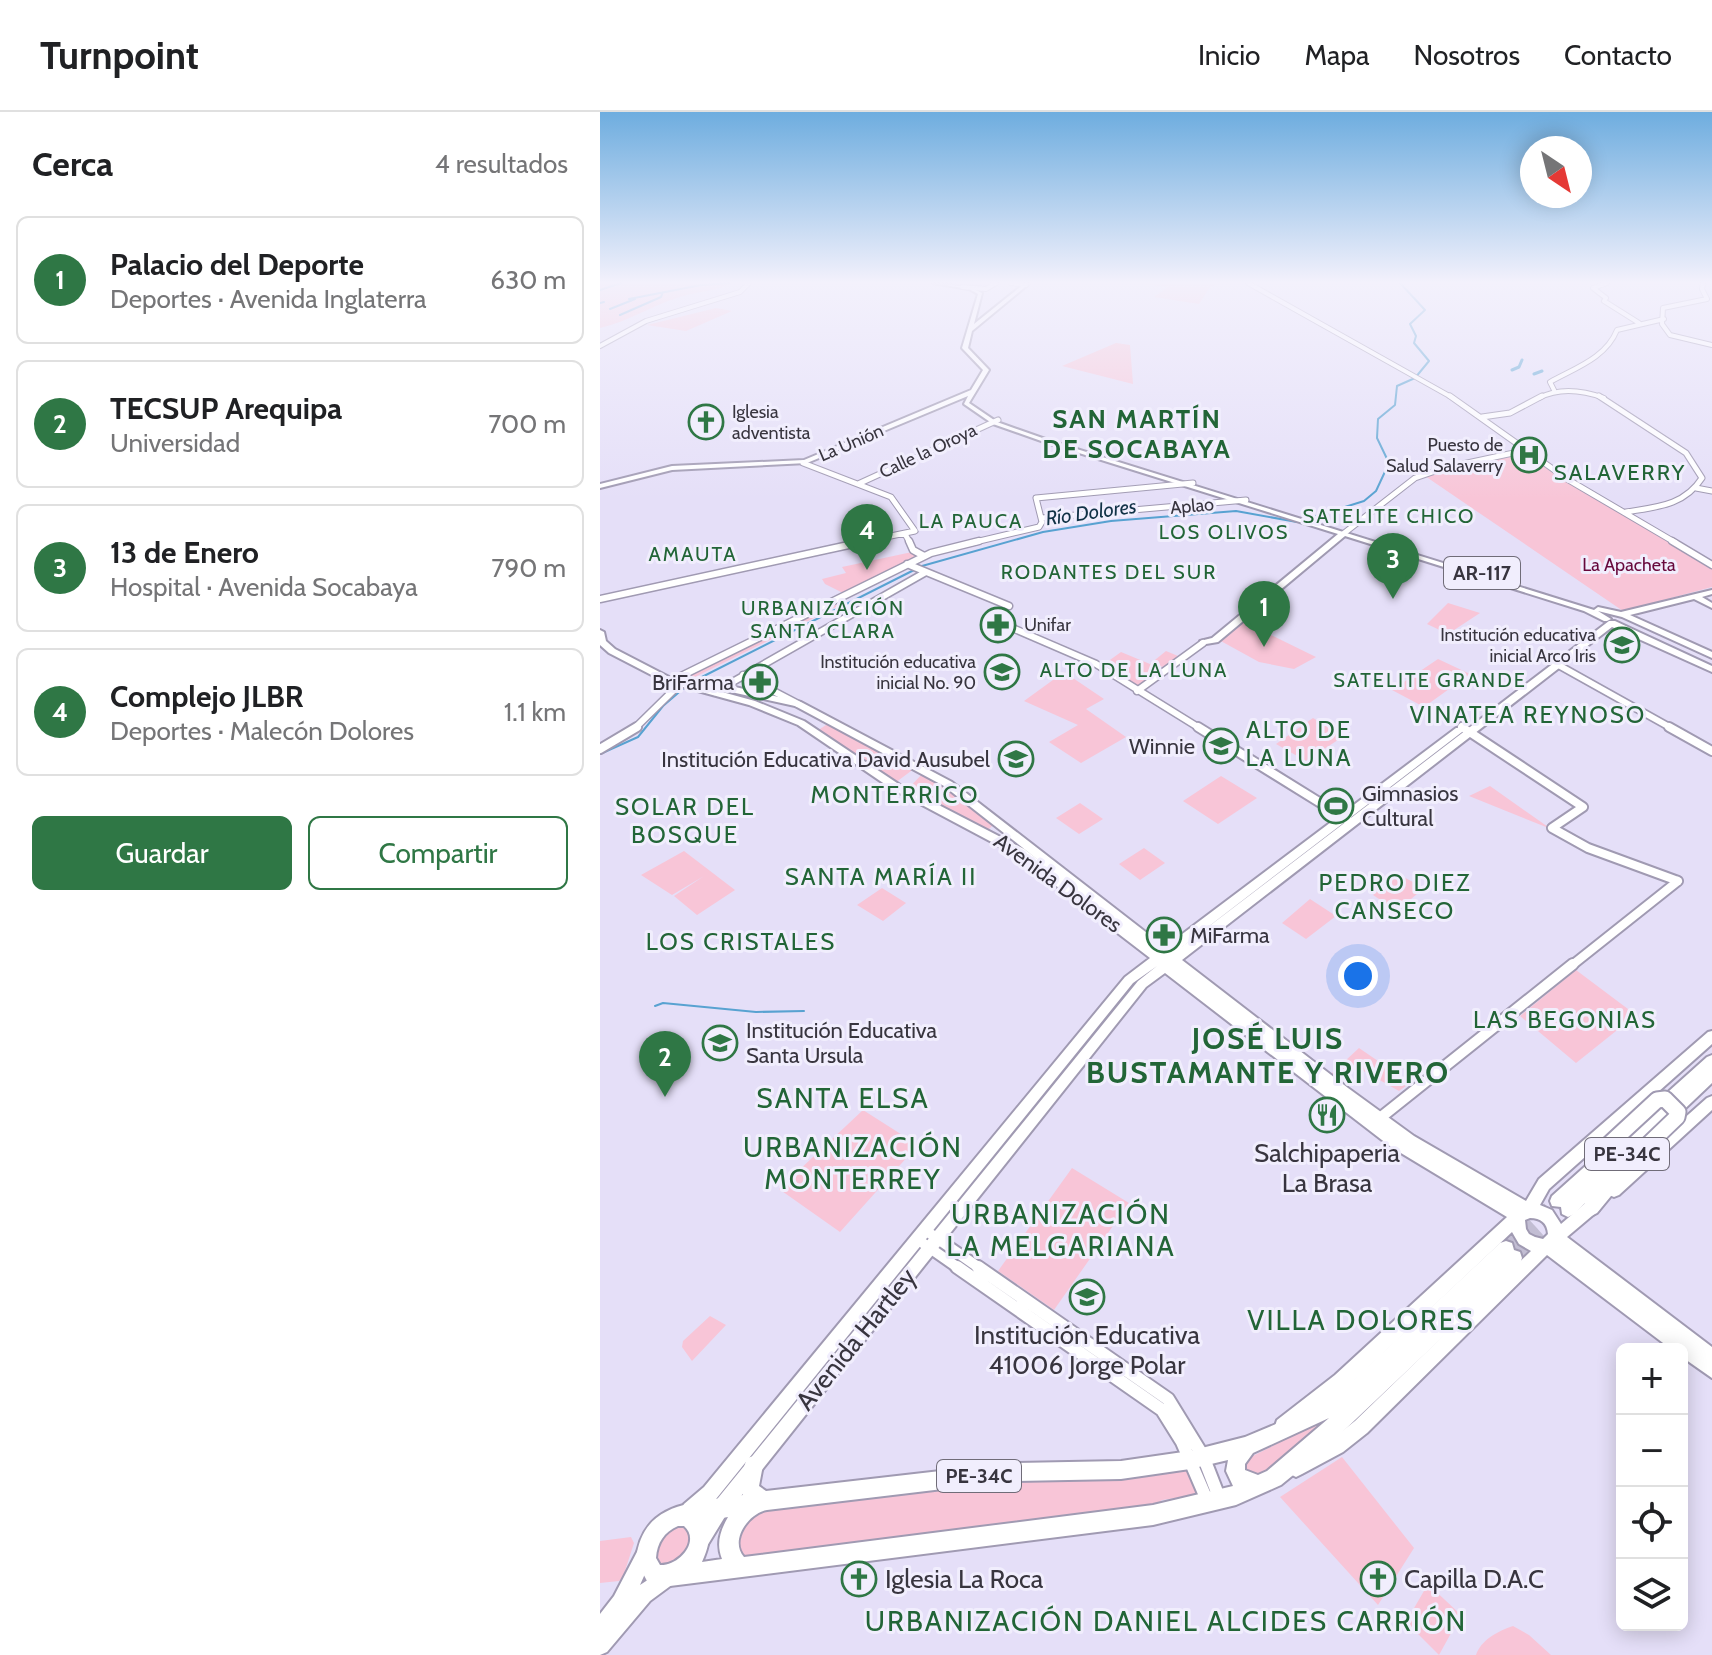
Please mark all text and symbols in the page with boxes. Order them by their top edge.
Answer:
text: Turnpoint [40,32,199,79]
text: Inicio [1198,38,1261,72]
text: Mapa [1305,38,1370,72]
text: Nosotros [1414,38,1520,72]
text: Contacto [1564,38,1672,72]
north arrow [1520,136,1592,208]
text: Cerca [32,143,113,185]
text: 4 resultados [435,148,568,180]
text: Palacio del Deporte [110,246,364,283]
text: 1 [55,264,65,296]
text: 630 m [490,264,566,296]
text: Deportes · Avenida Inglaterra [110,283,426,315]
text: TECSUP Arequipa [110,390,342,427]
place label: Iglesia adventista [732,401,811,444]
church icon: Iglesia adventista [687,403,725,441]
district label: SAN MARTÍN DE SOCABAYA [1042,403,1232,465]
text: 2 [53,408,67,440]
text: 700 m [488,408,566,440]
street label: Calle la Oroya [876,419,980,483]
street label: La Unión [815,420,887,466]
text: Universidad [110,427,240,459]
place label: Puesto de Salud Salaverry [1386,434,1503,477]
hospital icon: Puesto de Salud Salaverry [1510,436,1548,474]
district label: SALAVERRY [1554,459,1686,486]
street label: Aplao [1169,493,1215,519]
water label: Río Dolores [1044,494,1138,530]
pin: 4 [841,504,893,570]
district label: SATELITE CHICO [1303,504,1476,528]
district label: LA PAUCA [919,509,1023,533]
district label: LOS OLIVOS [1159,520,1289,544]
pin: 3 [1367,533,1419,599]
text: 13 de Enero [110,534,259,571]
district label: AMAUTA [649,542,737,566]
text: 3 [53,552,67,584]
text: 790 m [491,552,566,584]
park label: La Apacheta [1582,554,1676,576]
road number: AR-117 [1444,557,1520,589]
district label: RODANTES DEL SUR [1001,560,1217,584]
text: Hospital · Avenida Socabaya [110,571,418,603]
pin: 1 [1238,581,1290,647]
district label: URBANIZACIÓN SANTA CLARA [741,596,905,643]
pharmacy icon: Unifar [979,606,1017,644]
place label: Unifar [1024,614,1071,636]
place label: Institución educativa inicial Arco Iris [1440,624,1596,667]
school or university icon: Institución educativa inicial Arco Iris [1603,626,1641,664]
place label: Institución educativa inicial No. 90 [820,651,976,694]
school or university icon: Institución educativa inicial No. 90 [983,653,1021,691]
district label: ALTO DE LA LUNA [1040,658,1228,682]
pharmacy icon: BriFarma [741,663,779,701]
district label: SATELITE GRANDE [1333,668,1527,692]
place label: BriFarma [652,669,734,696]
text: Complejo JLBR [110,678,304,715]
text: 4 [52,696,68,728]
text: 1.1 km [504,696,566,728]
district label: VINATEA REYNOSO [1410,700,1646,729]
text: Deportes · Malecón Dolores [110,715,414,747]
district label: ALTO DE LA LUNA [1246,715,1352,772]
school or university icon: Winnie [1202,727,1240,765]
place label: Winnie [1129,733,1195,760]
school or university icon: Institución Educativa David Ausubel [997,740,1035,778]
place label: Institución Educativa David Ausubel [661,746,991,773]
district label: MONTERRICO [811,780,979,809]
place label: Gimnasios Cultural [1362,780,1458,832]
sports icon: Gimnasios Cultural [1317,787,1355,825]
district label: SOLAR DEL BOSQUE [615,792,755,849]
button: Guardar [32,816,292,890]
button: Compartir [308,816,568,890]
street label: Avenida Dolores [989,828,1127,938]
district label: SANTA MARÍA II [785,862,977,891]
district label: PEDRO DIEZ CANSECO [1319,868,1471,925]
pharmacy icon: MiFarma [1145,916,1183,954]
place label: MiFarma [1190,922,1270,949]
district label: LOS CRISTALES [646,927,836,956]
your location [1338,956,1378,996]
district label: LAS BEGONIAS [1473,1005,1657,1034]
place label: Institución Educativa Santa Ursula [746,1017,938,1069]
district label: JOSÉ LUIS BUSTAMANTE Y RIVERO [1086,1020,1450,1091]
school or university icon: Institución Educativa Santa Ursula [701,1024,739,1062]
pin: 2 [639,1031,691,1097]
district label: SANTA ELSA [756,1081,930,1115]
restaurant icon: Salchipaperia La Brasa [1308,1096,1346,1134]
district label: URBANIZACIÓN MONTERREY [743,1130,963,1196]
place label: Salchipaperia La Brasa [1254,1137,1401,1199]
road number: PE-34C [1585,1138,1669,1170]
district label: URBANIZACIÓN LA MELGARIANA [946,1197,1176,1263]
street label: Avenida Hartley [789,1261,923,1417]
school or university icon: Institución Educativa 41006 Jorge Polar [1068,1278,1106,1316]
district label: VILLA DOLORES [1247,1303,1475,1337]
place label: Institución Educativa 41006 Jorge Polar [974,1319,1200,1381]
map controls [1616,1343,1688,1631]
button: + [1616,1343,1688,1415]
button: − [1616,1415,1688,1487]
road number: PE-34C [937,1460,1021,1492]
button: locate [1616,1487,1688,1559]
button: layers [1616,1559,1688,1631]
church icon: Iglesia La Roca [840,1560,878,1598]
church icon: Capilla D.A.C [1359,1560,1397,1598]
place label: Iglesia La Roca [885,1563,1044,1595]
place label: Capilla D.A.C [1404,1563,1544,1595]
district label: URBANIZACIÓN DANIEL ALCIDES CARRIÓN [865,1604,1467,1638]

